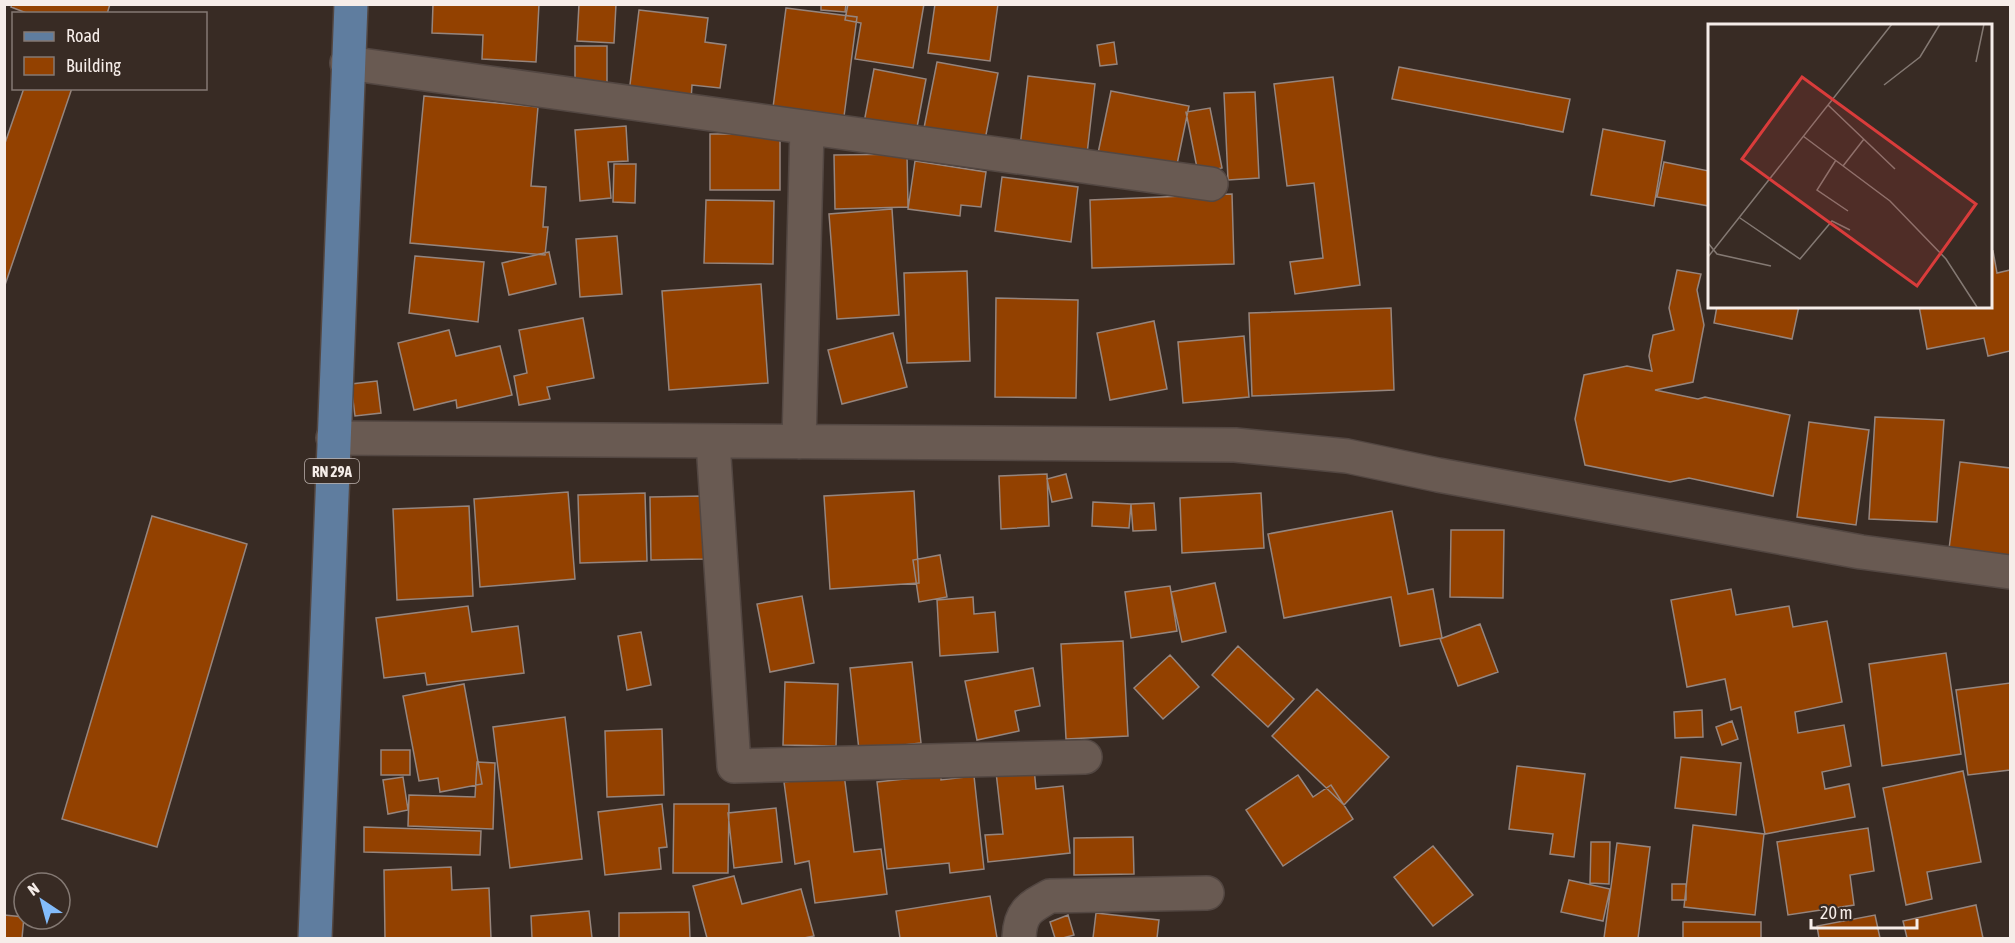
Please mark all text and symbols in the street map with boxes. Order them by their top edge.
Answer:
legend [12,12,207,90]
inset map [1708,24,1991,308]
text: Road [66,25,100,46]
text: Building [66,55,121,76]
road number: RN 29A [305,459,359,483]
north arrow [12,871,72,931]
text: N [24,879,42,899]
scale bar [1811,892,1918,930]
text: 20 m [1820,902,1852,923]

